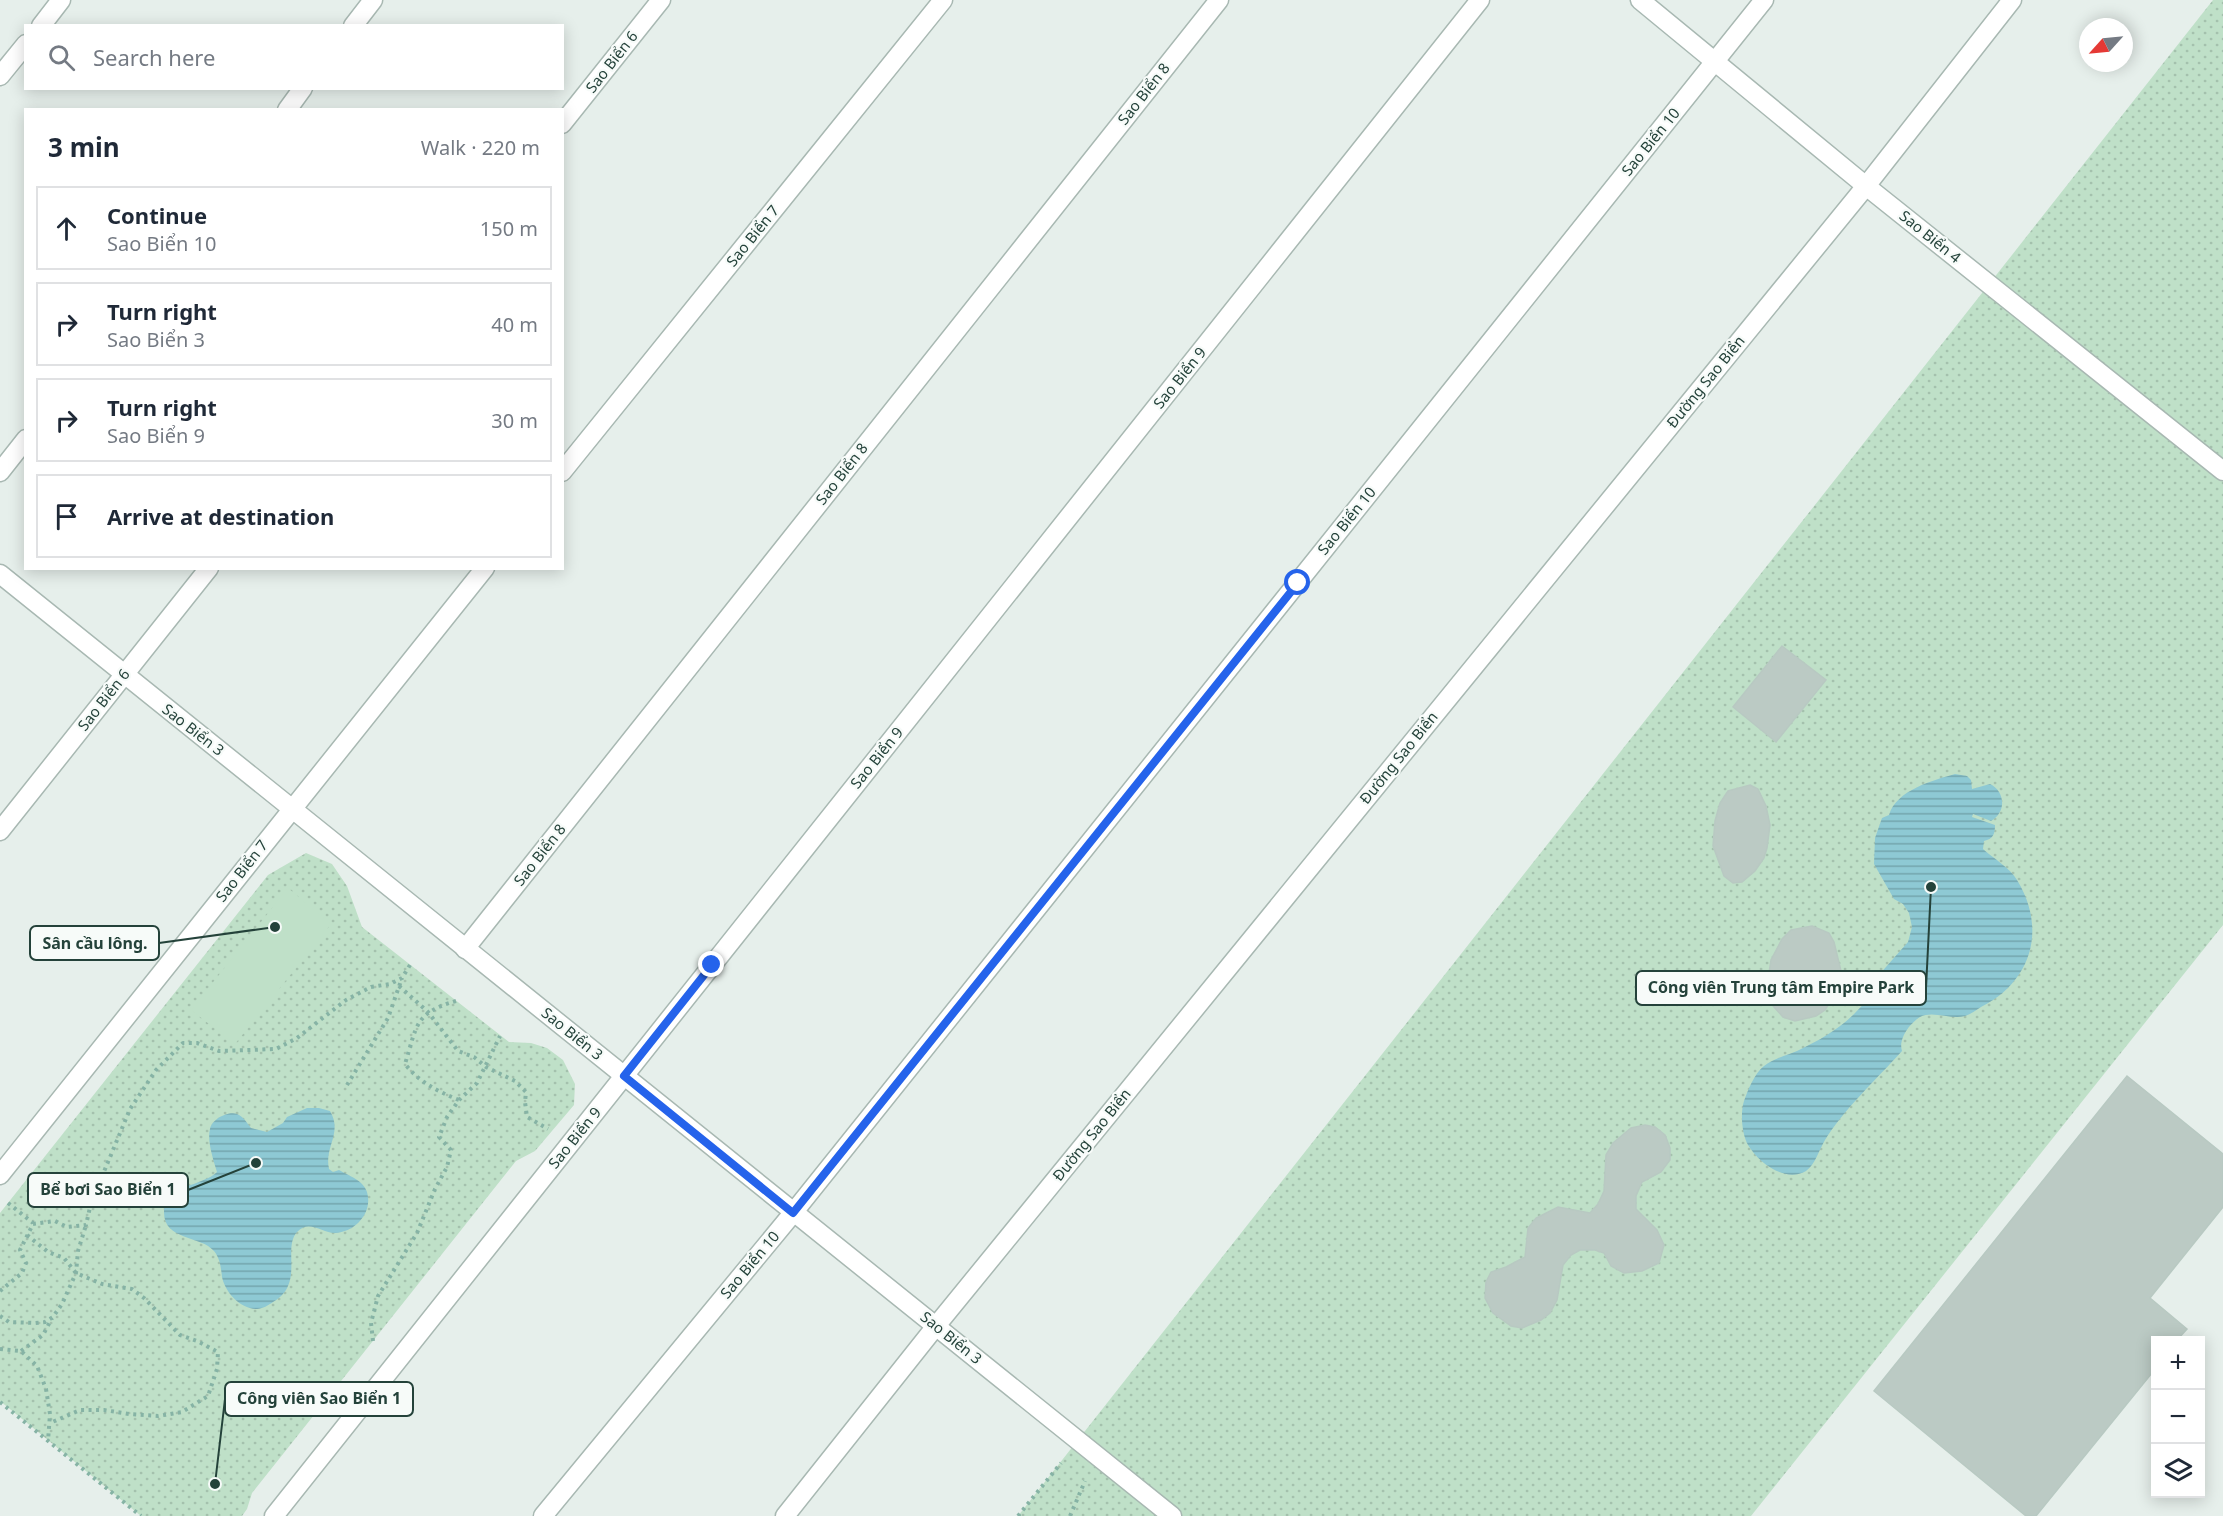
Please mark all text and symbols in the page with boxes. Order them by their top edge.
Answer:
north arrow [2079,18,2133,72]
search box [24,24,564,90]
street label: Sao Biển 6 [581,26,642,96]
icon: search [45,41,78,74]
text: Search here [93,42,215,72]
street label: Sao Biển 8 [1113,58,1174,128]
street label: Sao Biển 10 [1617,103,1684,180]
text: 3 min [48,129,120,165]
text: Walk · 220 m [421,134,540,161]
text: Continue [107,200,207,230]
street label: Sao Biển 7 [721,201,783,270]
street label: Sao Biển 4 [1896,205,1966,267]
icon: ahead [50,212,83,245]
text: 150 m [480,215,538,242]
text: Sao Biển 10 [107,230,216,257]
text: Turn right [107,296,217,326]
icon: right [50,308,83,341]
text: 40 m [491,311,538,338]
text: Sao Biển 3 [107,326,205,353]
street label: Đường Sao Biển [1662,331,1749,432]
street label: Sao Biển 9 [1148,343,1210,412]
text: Turn right [107,392,217,422]
icon: right [50,404,83,437]
text: 30 m [491,407,538,434]
text: Sao Biển 9 [107,422,205,449]
street label: Sao Biển 8 [811,438,872,508]
street label: Sao Biển 10 [1313,482,1380,559]
icon: arrive [50,500,83,533]
text: Arrive at destination [107,501,334,531]
route start [1284,569,1310,595]
street label: Sao Biển 6 [73,664,134,734]
street label: Sao Biển 3 [159,699,229,760]
street label: Đường Sao Biển [1355,707,1442,808]
street label: Sao Biển 9 [845,723,907,792]
street label: Sao Biển 8 [509,819,570,889]
street label: Sao Biển 7 [211,835,272,905]
callout: Sân cầu lông. [30,926,159,960]
text: Sân cầu lông. [42,932,148,954]
route end [698,951,724,977]
callout: Công viên Trung tâm Empire Park [1636,971,1926,1005]
text: Công viên Trung tâm Empire Park [1648,976,1914,998]
street label: Sao Biển 3 [538,1002,607,1064]
street label: Đường Sao Biển [1048,1084,1135,1185]
street label: Sao Biển 9 [543,1103,605,1172]
callout: Bể bơi Sao Biển 1 [28,1173,188,1207]
text: Bể bơi Sao Biển 1 [40,1178,176,1200]
street label: Sao Biển 10 [715,1227,783,1302]
street label: Sao Biển 3 [917,1306,986,1368]
map controls [2151,1336,2205,1498]
button: + [2151,1336,2205,1390]
callout: Công viên Sao Biển 1 [225,1382,413,1416]
text: Công viên Sao Biển 1 [237,1387,401,1409]
button: − [2151,1390,2205,1444]
button: layers [2151,1444,2205,1498]

